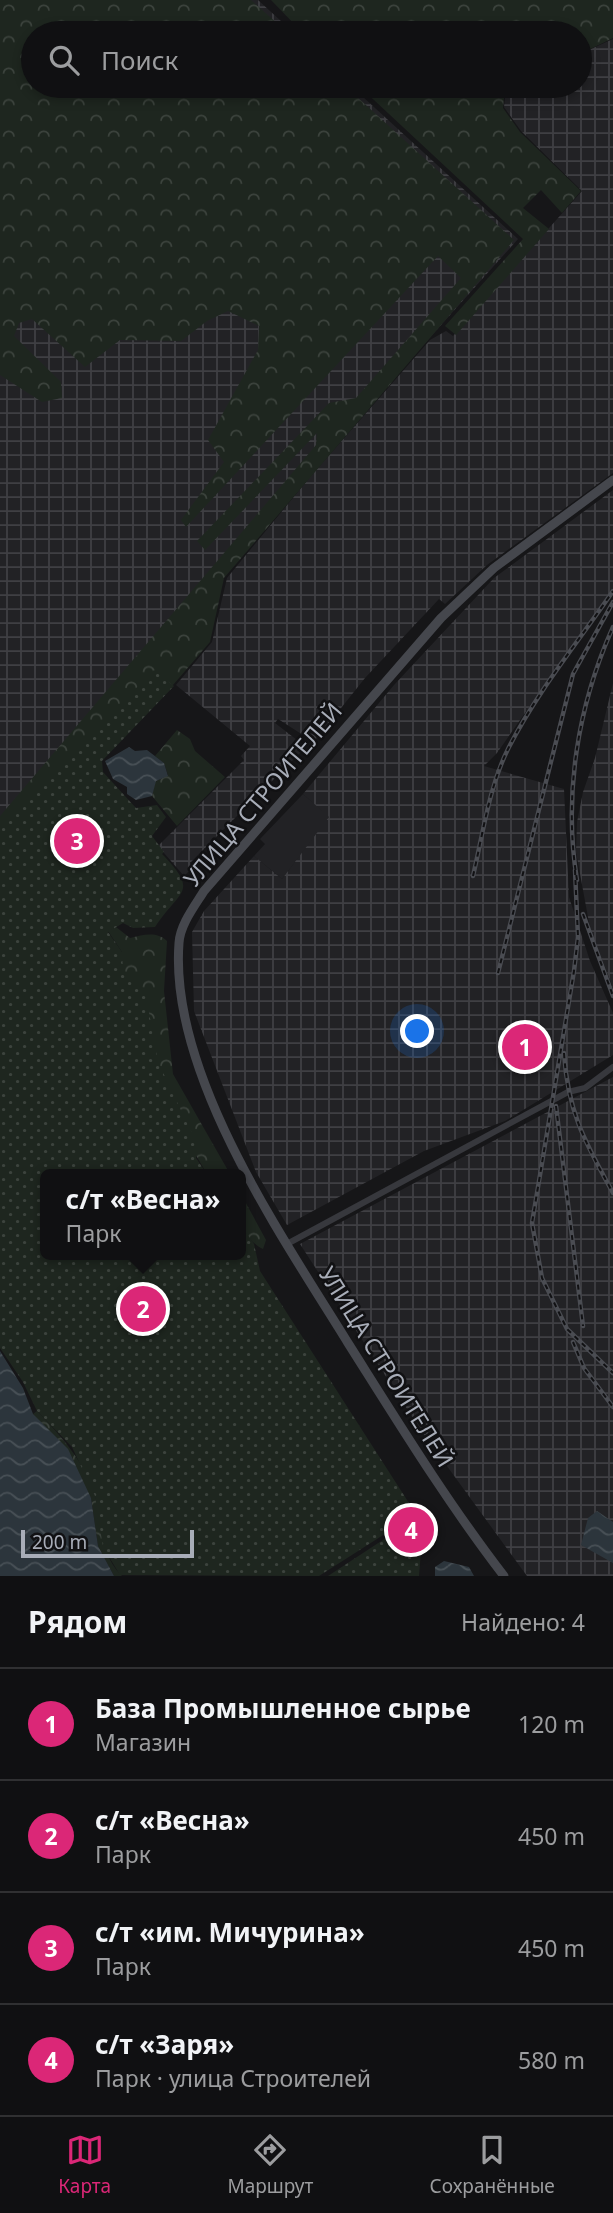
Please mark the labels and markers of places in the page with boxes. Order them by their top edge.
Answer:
pin: 3 [54,815,100,867]
pin: 1 [502,1021,548,1073]
pin: 2 [120,1283,166,1335]
pin: 4 [388,1504,434,1556]

